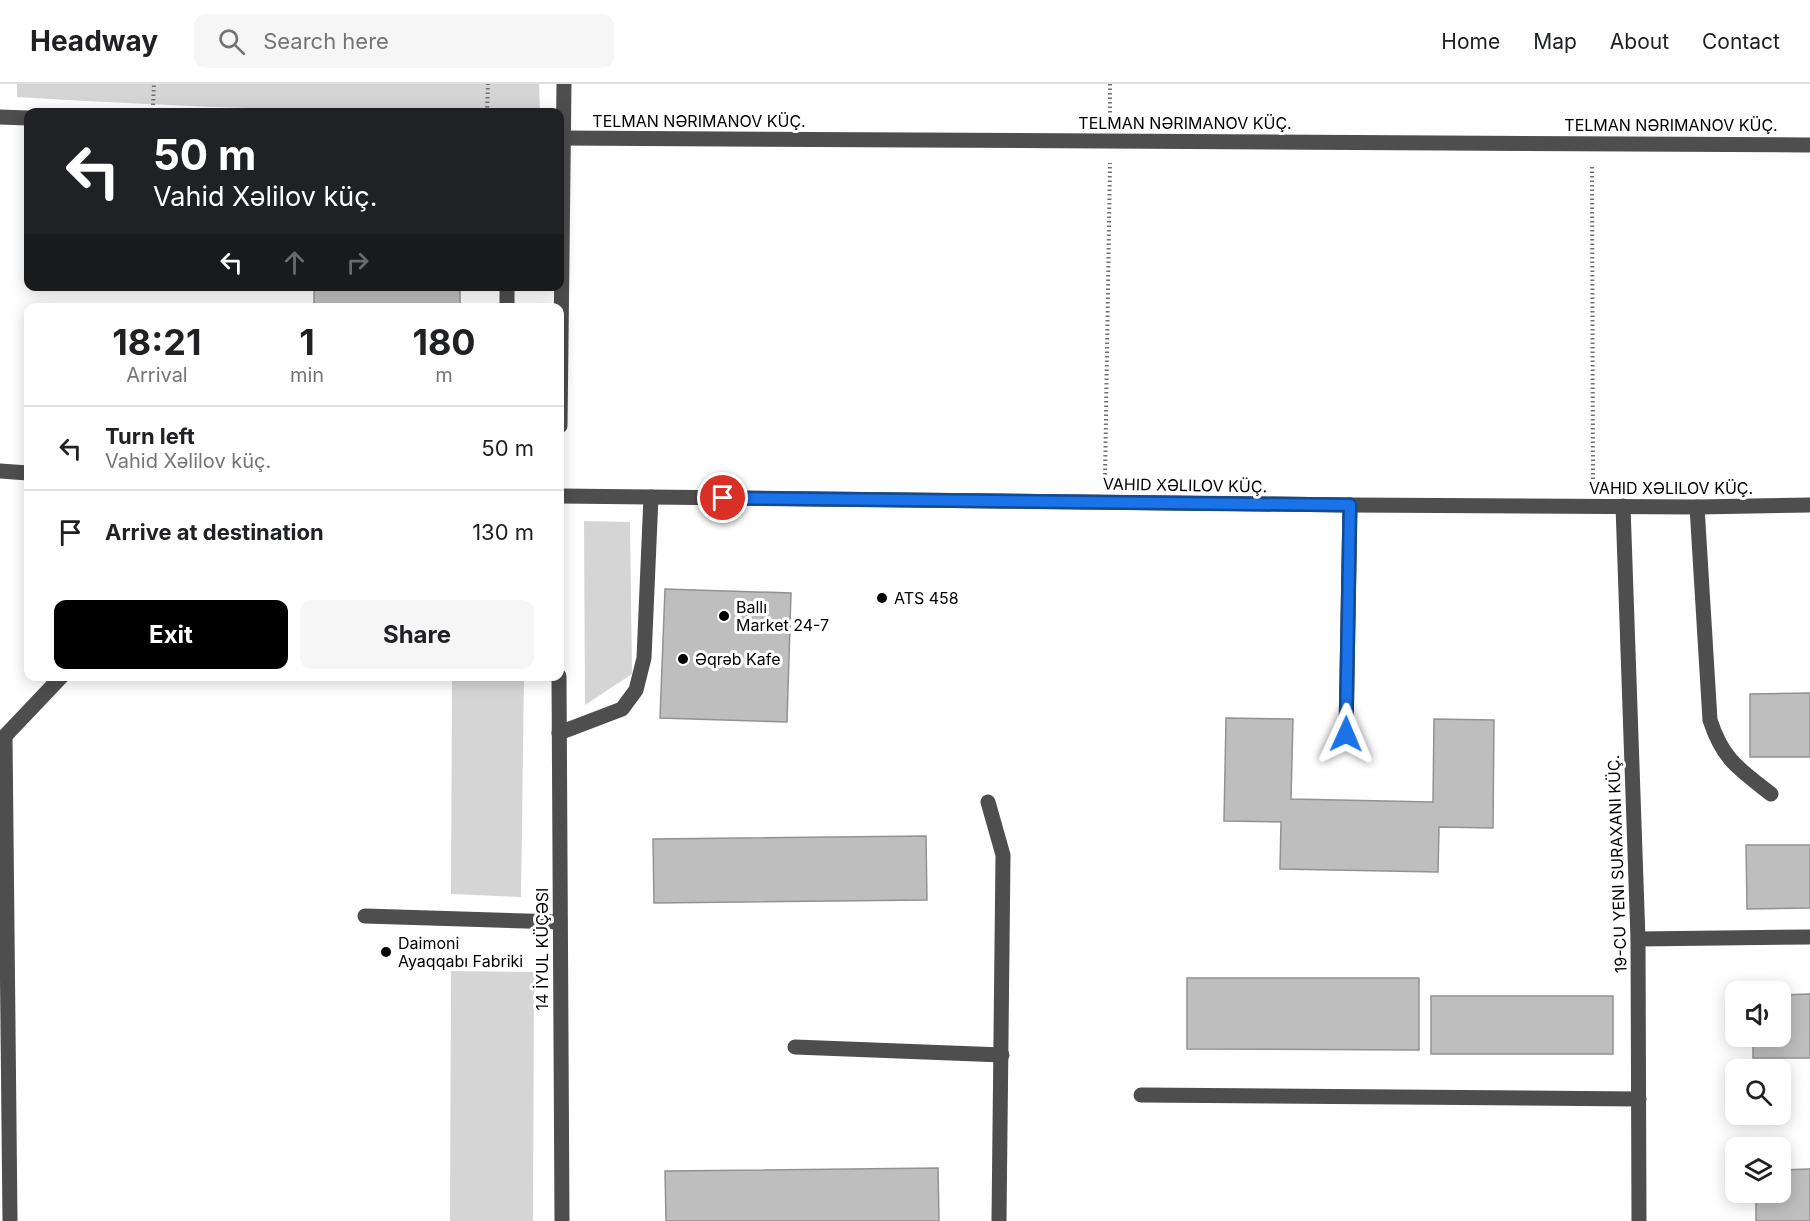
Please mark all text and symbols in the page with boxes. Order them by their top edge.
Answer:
search box [194,14,614,68]
text: Headway [30,24,158,58]
icon: search [215,25,248,58]
text: Search here [263,28,389,54]
text: Home [1441,29,1500,54]
text: Map [1533,29,1577,54]
text: About [1610,29,1669,54]
text: Contact [1702,29,1780,54]
street label: TELMAN NƏRIMANOV KÜÇ. [592,111,806,131]
street label: TELMAN NƏRIMANOV KÜÇ. [1078,113,1292,133]
street label: TELMAN NƏRIMANOV KÜÇ. [1564,115,1778,135]
text: 50 m [153,129,256,180]
icon: left [54,132,132,210]
text: Vahid Xəlilov küç. [153,180,377,213]
icon: left [215,246,248,279]
icon: ahead [278,246,311,279]
icon: right [341,246,374,279]
text: 18:21 [112,320,202,364]
text: 1 [299,320,315,364]
text: 180 [412,320,476,364]
text: Arrival [126,363,188,387]
text: min [290,363,324,387]
text: m [435,363,453,387]
text: Turn left [105,423,195,449]
icon: left [54,432,87,465]
text: 50 m [481,435,534,461]
text: Vahid Xəlilov küç. [105,449,271,473]
pin [697,472,748,523]
street label: VAHID XƏLILOV KÜÇ. [1103,474,1267,496]
street label: VAHID XƏLILOV KÜÇ. [1589,478,1753,498]
icon: arrive [706,481,739,514]
icon: arrive [54,516,87,549]
text: Arrive at destination [105,519,324,545]
text: 130 m [472,519,534,545]
place label: ATS 458 [894,588,959,608]
marker: ATS 458 [875,591,889,605]
place label: Ballı Market 24-7 [736,597,829,635]
button: Exit [54,600,288,669]
button: Share [300,600,534,669]
marker: Ballı Market 24-7 [717,609,731,623]
place label: Əqrəb Kafe [695,649,781,669]
marker: Əqrəb Kafe [676,652,690,666]
position arrow [1314,702,1378,766]
street label: 19-CU YENI SURAXANI KÜÇ. [1603,754,1631,974]
street label: 14 İYUL KÜÇƏSI [532,888,552,1010]
place label: Daimoni Ayaqqabı Fabriki [398,933,523,971]
marker: Daimoni Ayaqqabı Fabriki [379,945,393,959]
map controls [1725,981,1791,1203]
button: sound [1725,981,1791,1047]
button: search [1725,1059,1791,1125]
button: layers [1725,1137,1791,1203]

